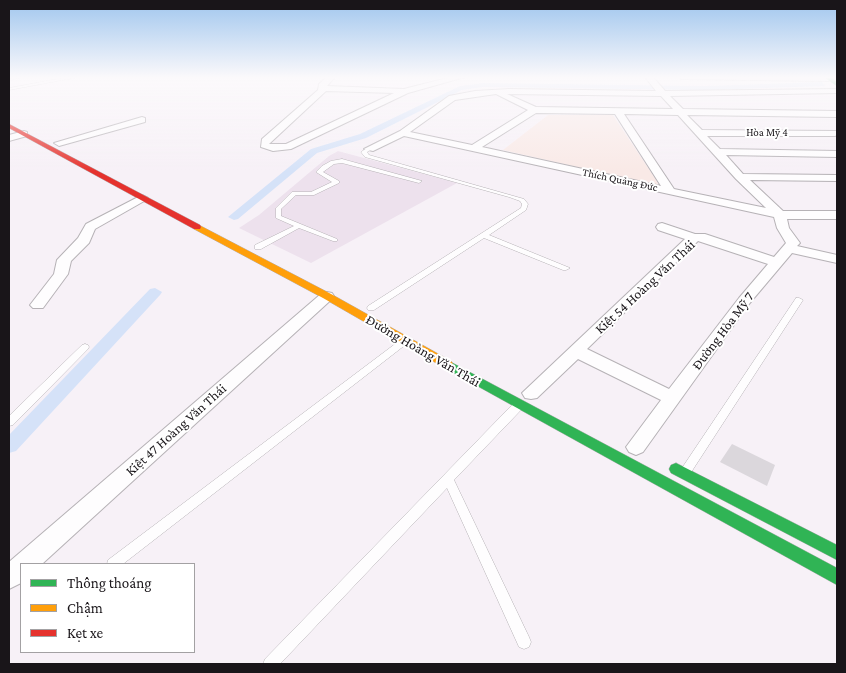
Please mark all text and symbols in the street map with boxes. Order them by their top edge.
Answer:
street label: Hòa Mỹ 4 [746,126,788,140]
street label: Thích Quảng Đức [581,166,659,194]
street label: Kiệt 54 Hoàng Văn Thái [592,236,698,338]
street label: Đường Hòa Mỹ 7 [688,289,758,373]
street label: Đường Hoàng Văn Thái [363,311,483,391]
street label: Kiệt 47 Hoàng Văn Thái [122,380,230,480]
legend [20,563,195,653]
text: Thông thoáng [67,575,152,591]
text: Chậm [67,600,103,616]
text: Kẹt xe [67,625,103,641]

